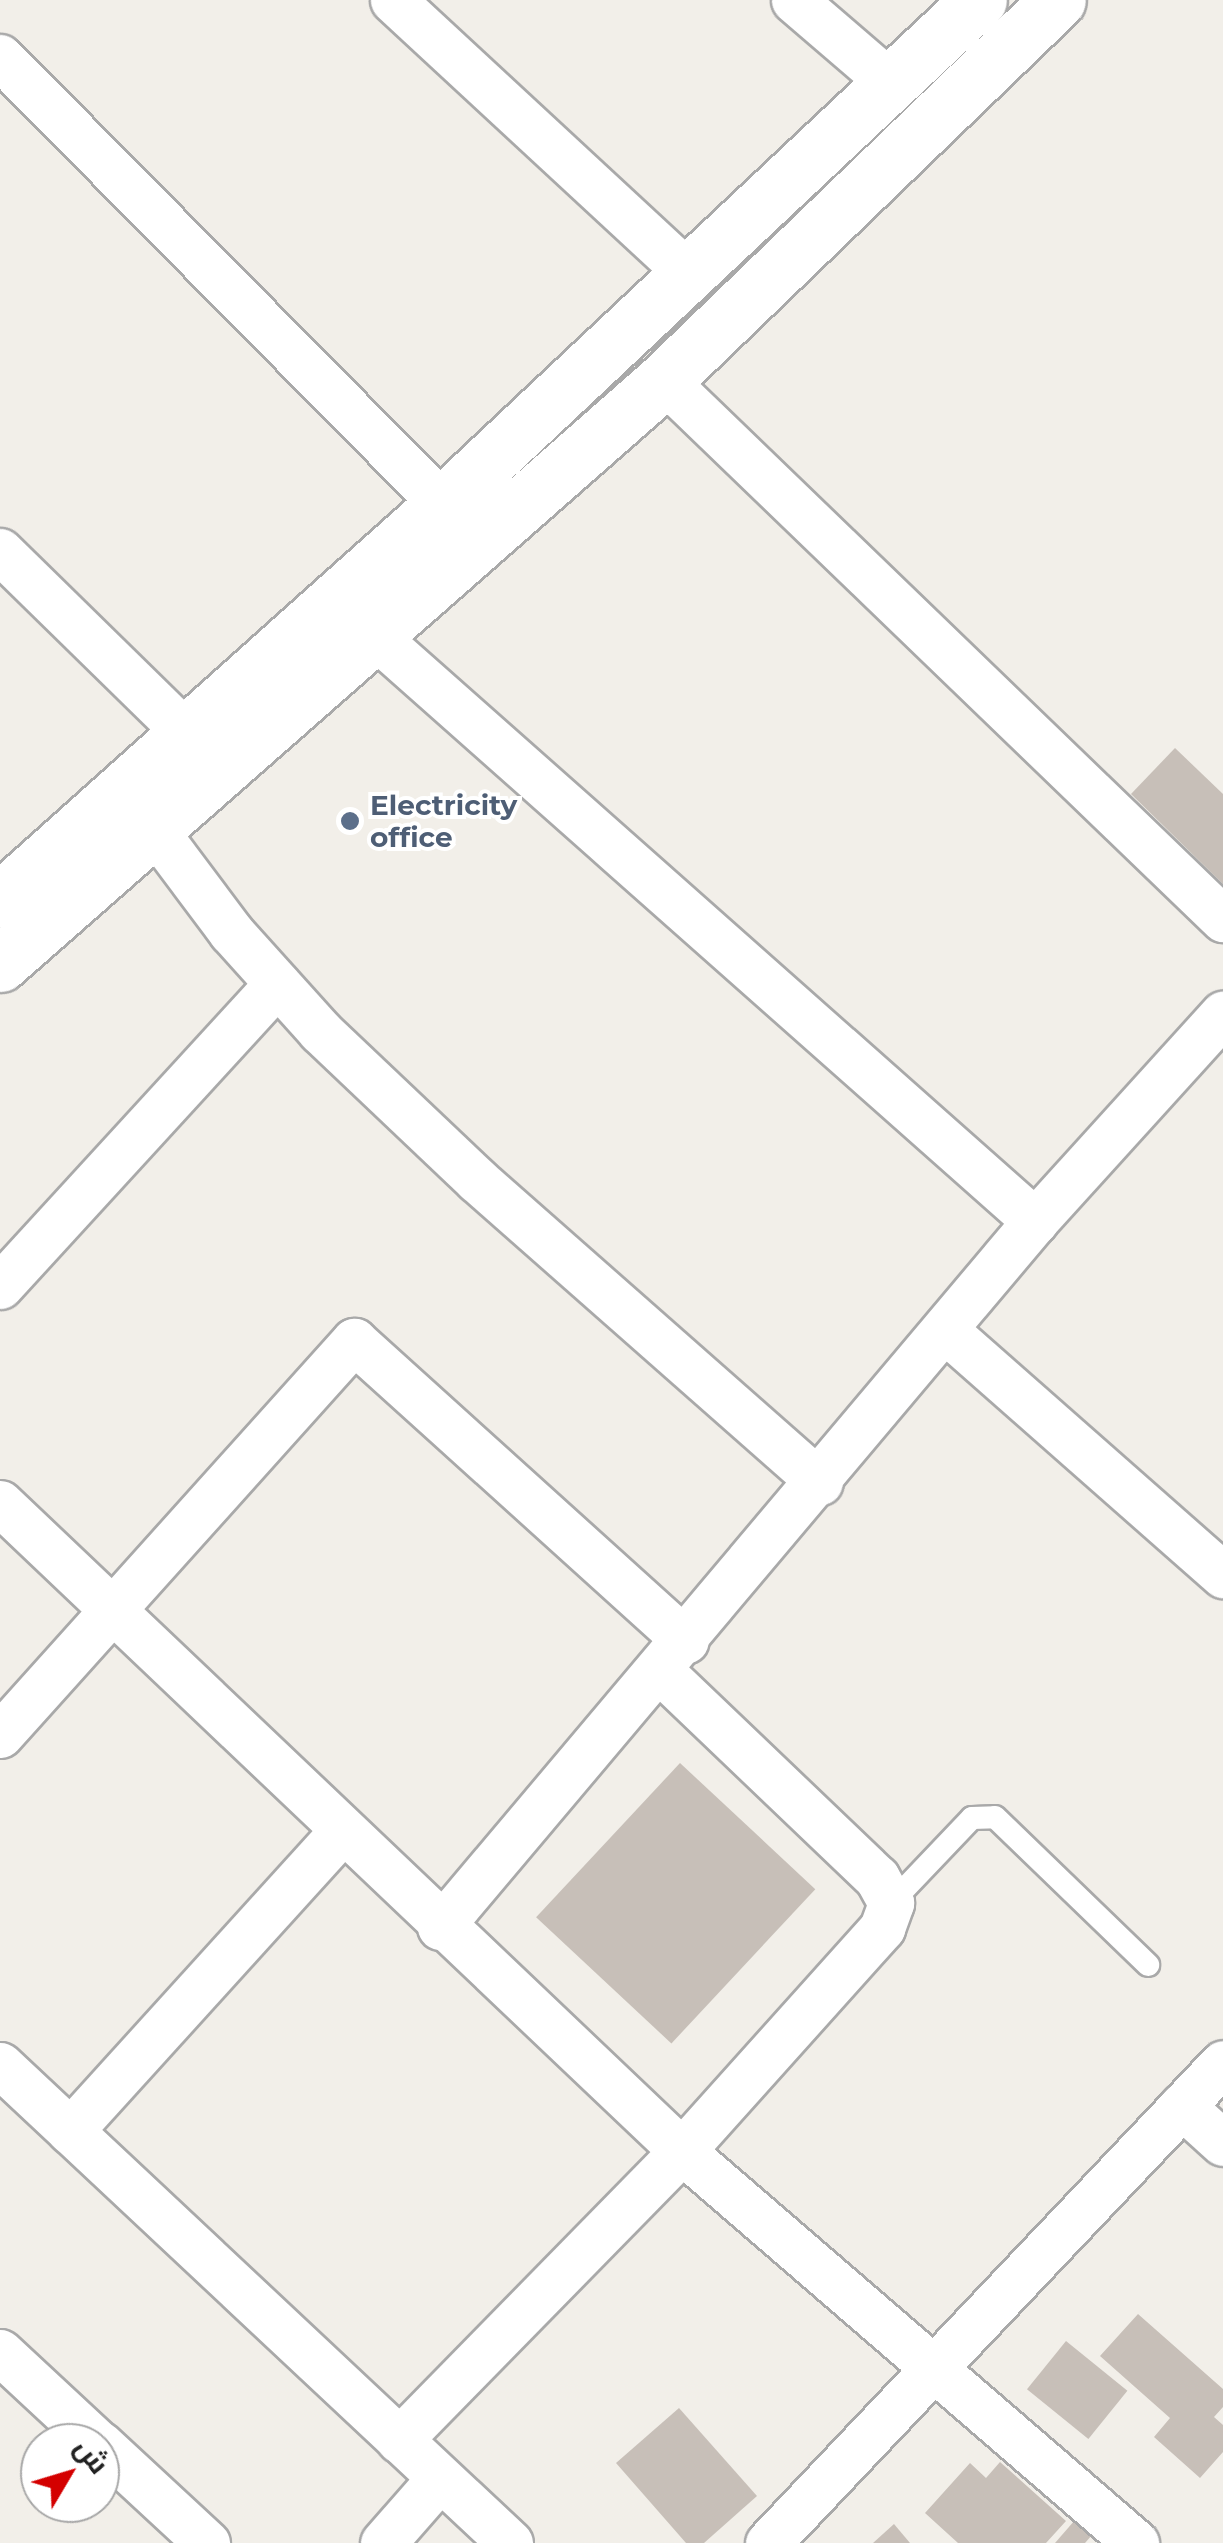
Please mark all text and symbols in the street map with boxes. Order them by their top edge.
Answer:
place label: Electricity office [370,788,517,854]
marker: Electricity office [339,810,361,832]
north arrow [20,2423,120,2523]
text: ش [68,2431,117,2480]

